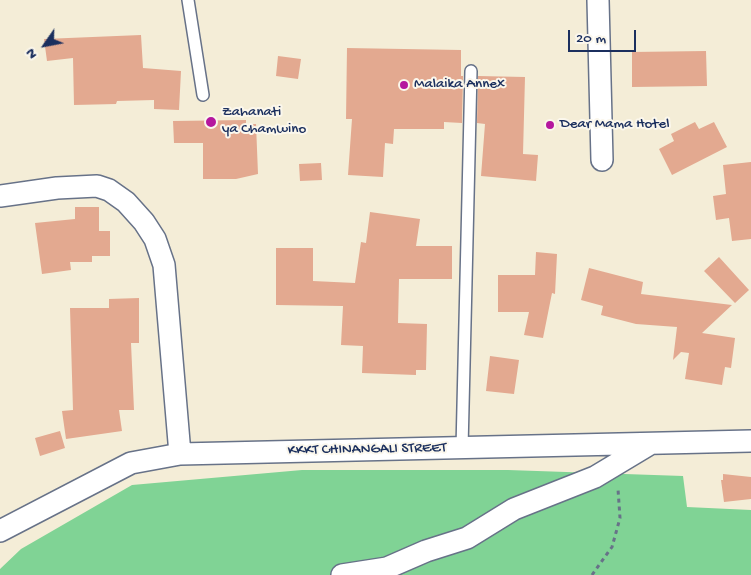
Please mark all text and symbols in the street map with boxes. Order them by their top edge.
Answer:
north arrow [20,20,70,70]
scale bar [571,20,638,52]
text: 20 m [576,30,606,48]
text: N [22,45,42,62]
place label: Malaika Annex [414,76,505,94]
marker: Malaika Annex [398,79,410,91]
place label: Zahanati ya Chamwino [222,104,306,139]
marker: Zahanati ya Chamwino [204,115,218,129]
place label: Dear Mama Hotel [560,116,669,134]
marker: Dear Mama Hotel [544,119,556,131]
street label: KKKT CHINANGALI STREET [287,440,447,460]

